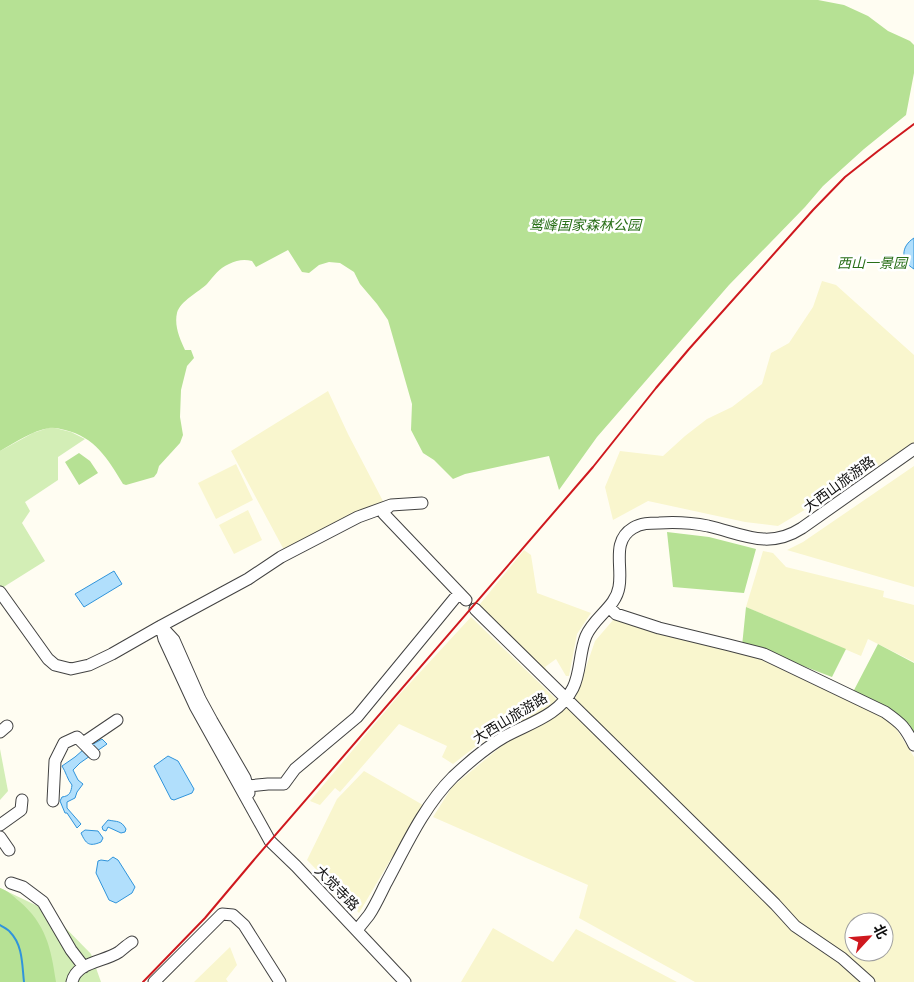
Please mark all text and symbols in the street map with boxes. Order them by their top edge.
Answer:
park label: 鹫峰国家森林公园 [529,216,643,234]
park label: 西山一景园 [837,254,909,272]
street label: 大西山旅游路 [800,452,878,516]
street label: 大西山旅游路 [469,689,551,747]
street label: 大觉寺路 [311,862,363,914]
north arrow [844,912,894,962]
text: 北 [870,921,892,942]

